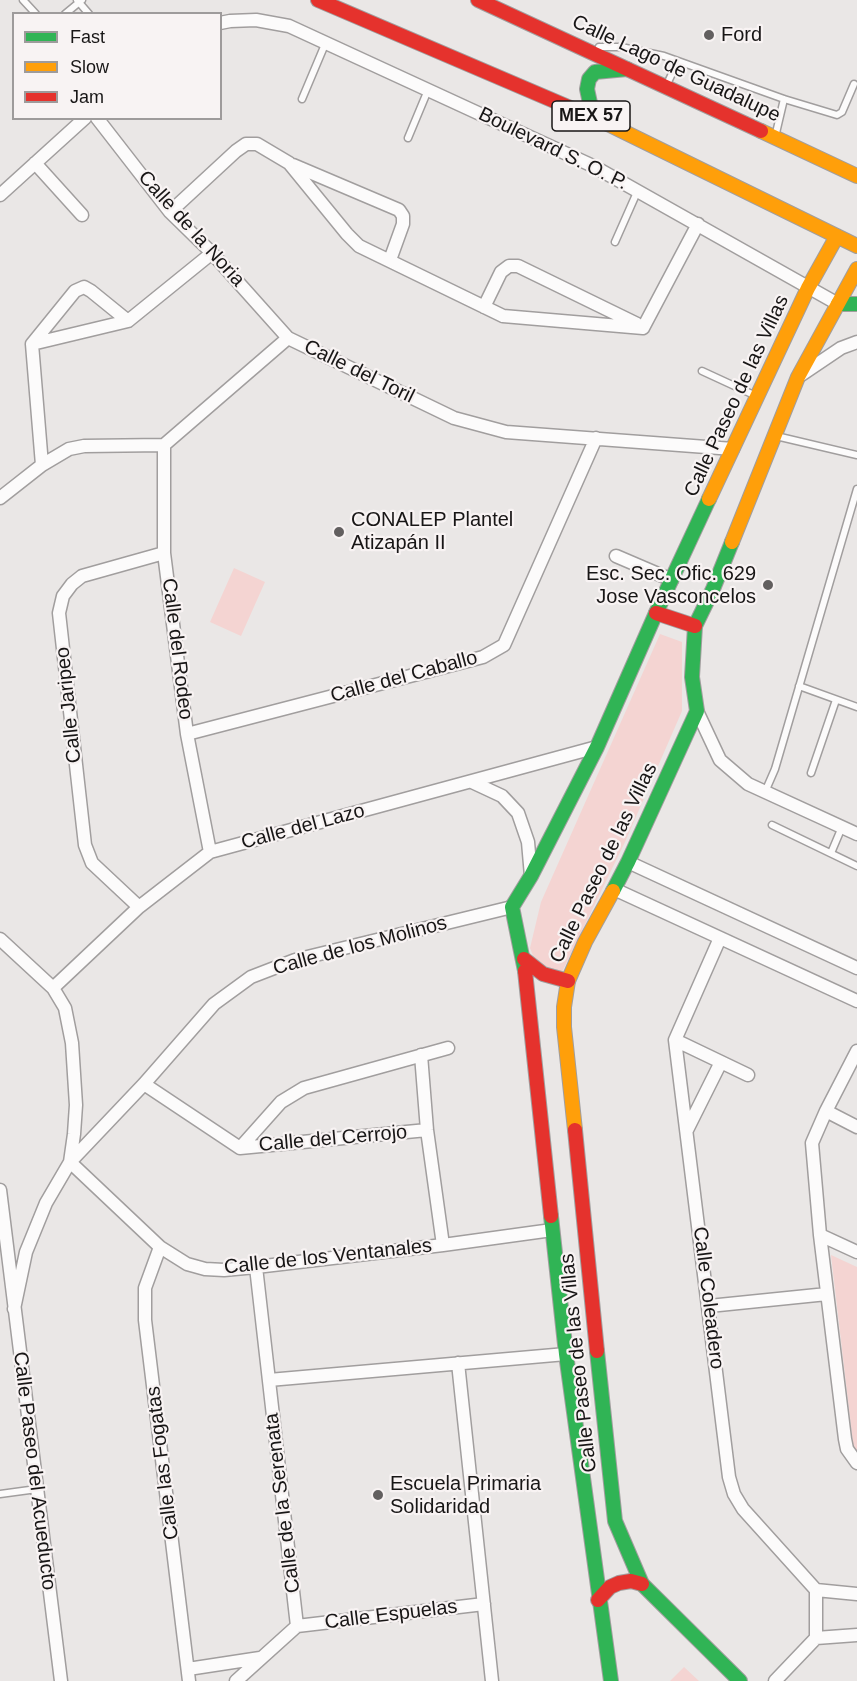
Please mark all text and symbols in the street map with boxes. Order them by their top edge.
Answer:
street label: Calle Lago de Guadalupe [568,10,784,128]
legend [12,12,222,120]
place label: Ford [721,23,762,47]
text: Fast [70,27,105,47]
marker: Ford [702,28,716,42]
text: Slow [70,57,109,77]
text: Jam [70,87,104,107]
road number: MEX 57 [552,101,630,131]
street label: Boulevard S. O. P. [474,102,632,196]
street label: Calle de la Noria [133,166,249,292]
street label: Calle Paseo de las Villas [680,291,794,501]
street label: Calle del Toril [300,335,418,409]
place label: CONALEP Plantel Atizapán II [351,508,513,555]
marker: CONALEP Plantel Atizapán II [332,525,346,539]
place label: Esc. Sec. Ofic. 629 Jose Vasconcelos [586,562,756,609]
street label: Calle del Rodeo [156,577,198,721]
marker: Esc. Sec. Ofic. 629 Jose Vasconcelos [761,578,775,592]
street label: Calle Jaripeo [51,646,87,764]
street label: Calle del Caballo [328,646,480,708]
street label: Calle Paseo de las Villas [545,759,663,967]
street label: Calle del Lazo [239,799,367,855]
street label: Calle de los Molinos [270,911,450,981]
street label: Calle del Cerrojo [258,1121,408,1157]
street label: Calle Coleadero [687,1225,729,1371]
street label: Calle de los Ventanales [223,1234,433,1280]
street label: Calle Paseo de las Villas [556,1252,602,1474]
street label: Calle Paseo del Acueducto [7,1350,61,1592]
street label: Calle las Fogatas [142,1385,184,1541]
street label: Calle de la Serenata [260,1412,306,1594]
place label: Escuela Primaria Solidaridad [390,1472,541,1519]
marker: Escuela Primaria Solidaridad [371,1488,385,1502]
street label: Calle Espuelas [323,1595,459,1635]

